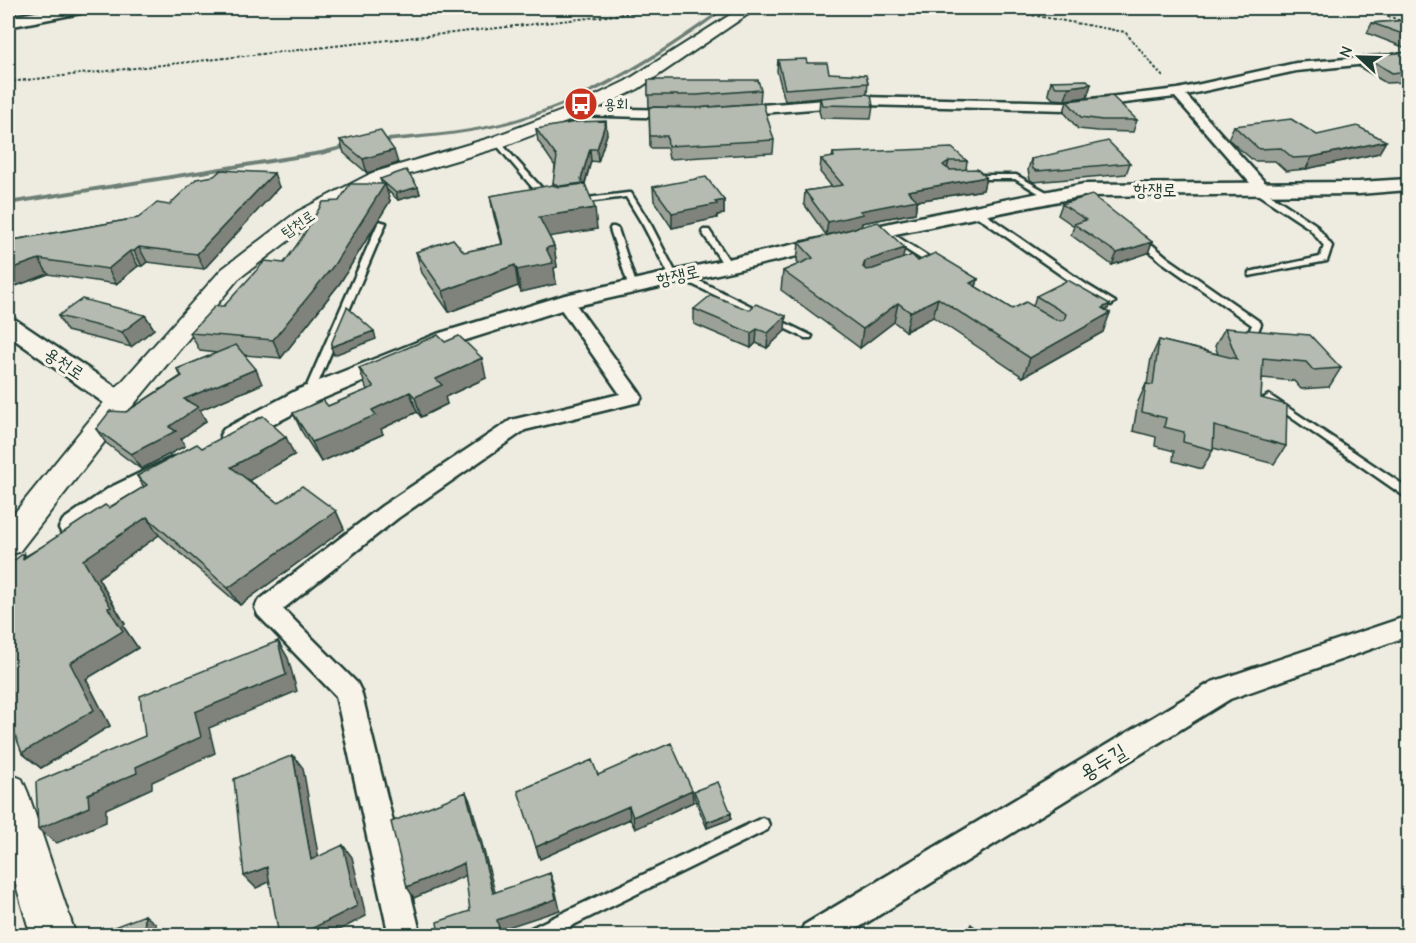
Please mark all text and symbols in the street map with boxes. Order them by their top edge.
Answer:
north arrow [1329,27,1389,87]
text: N [1336,44,1356,60]
bus stop icon: 용회 [563,86,599,122]
place label: 용회 [604,95,628,113]
street label: 항쟁로 [1133,180,1177,201]
street label: 탑천로 [278,206,318,242]
street label: 항쟁로 [654,261,702,291]
street label: 용천로 [40,343,88,385]
street label: 용두길 [1075,739,1131,785]

